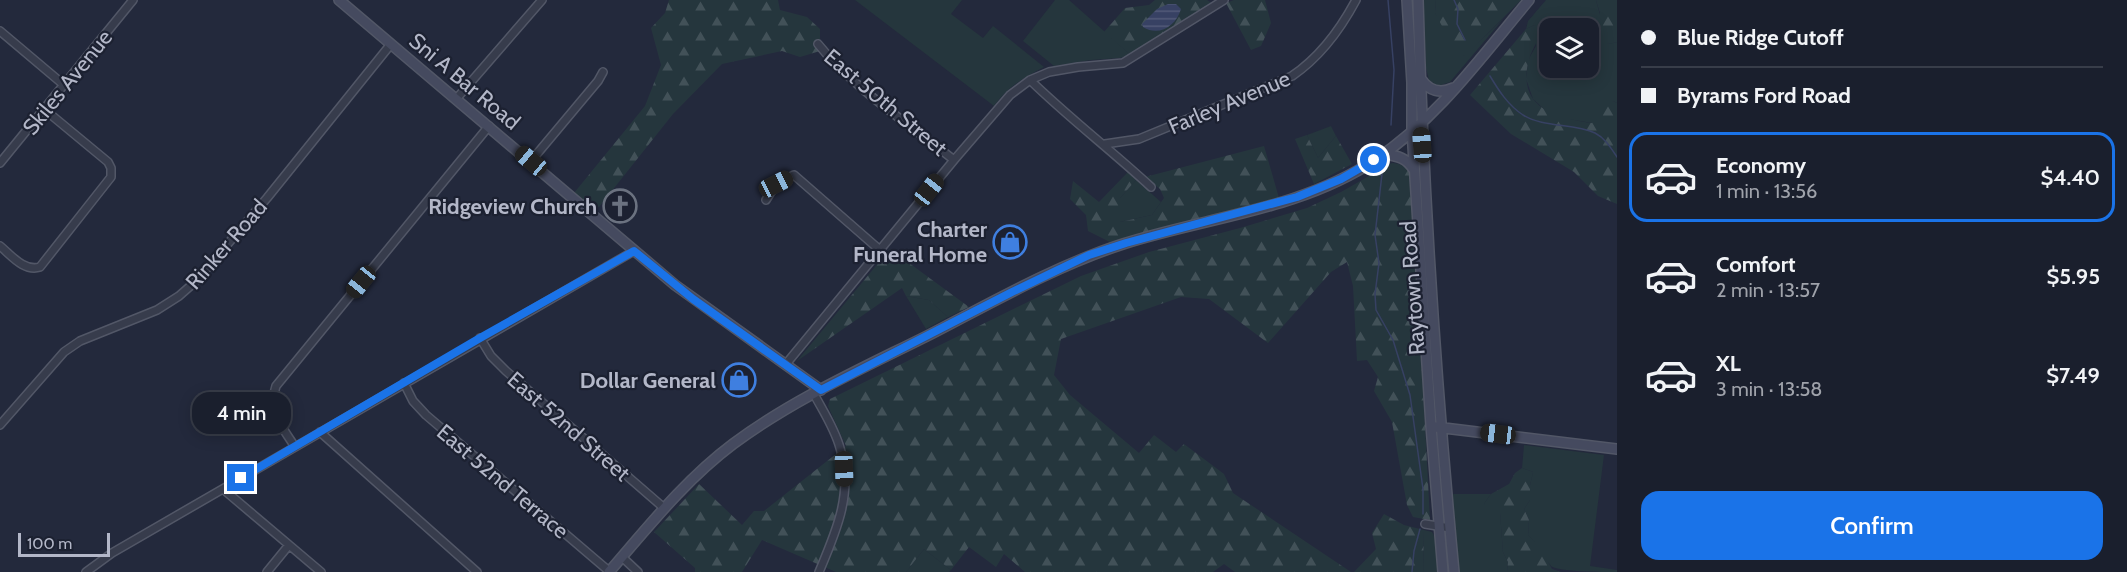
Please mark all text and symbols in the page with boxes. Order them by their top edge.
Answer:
map controls [1539,18,1599,78]
button: layers [1539,18,1599,78]
street label: Skiles Avenue [17,24,118,140]
text: Blue Ridge Cutoff [1677,24,1844,51]
street label: Sni A Bar Road [404,27,526,136]
street label: East 50th Street [819,43,953,162]
street label: Farley Avenue [1164,65,1294,140]
text: Byrams Ford Road [1677,82,1851,109]
car [1412,126,1432,164]
car [511,143,551,179]
route start [1360,146,1387,173]
icon: car [1644,150,1698,204]
text: Economy [1716,152,1806,179]
text: $4.40 [2040,164,2100,191]
car [756,168,796,200]
car [911,170,947,210]
text: 1 min · 13:56 [1716,179,1817,203]
church icon: Ridgeview Church [602,188,638,224]
place label: Ridgeview Church [428,193,597,220]
street label: Rinker Road [180,194,273,295]
place label: Charter Funeral Home [853,216,988,268]
street label: Raytown Road [1394,220,1431,356]
shop icon: Charter Funeral Home [992,224,1028,260]
icon: car [1644,249,1698,303]
text: Comfort [1716,251,1795,278]
car [343,262,379,302]
text: $5.95 [2047,263,2100,290]
text: 2 min · 13:57 [1716,278,1820,302]
icon: car [1644,348,1698,402]
text: XL [1716,350,1741,377]
shop icon: Dollar General [721,362,757,398]
text: $7.49 [2046,362,2100,389]
street label: East 52nd Street [502,366,636,487]
place label: Dollar General [580,367,716,394]
text: 3 min · 13:58 [1716,377,1822,401]
callout: 4 min [192,391,290,433]
text: 4 min [217,401,266,425]
street label: East 52nd Terrace [431,418,574,544]
car [1479,423,1517,445]
car [834,451,854,487]
route end [227,464,254,491]
button: Confirm [1641,491,2103,560]
scale bar [18,530,110,558]
text: 100 m [27,534,72,553]

